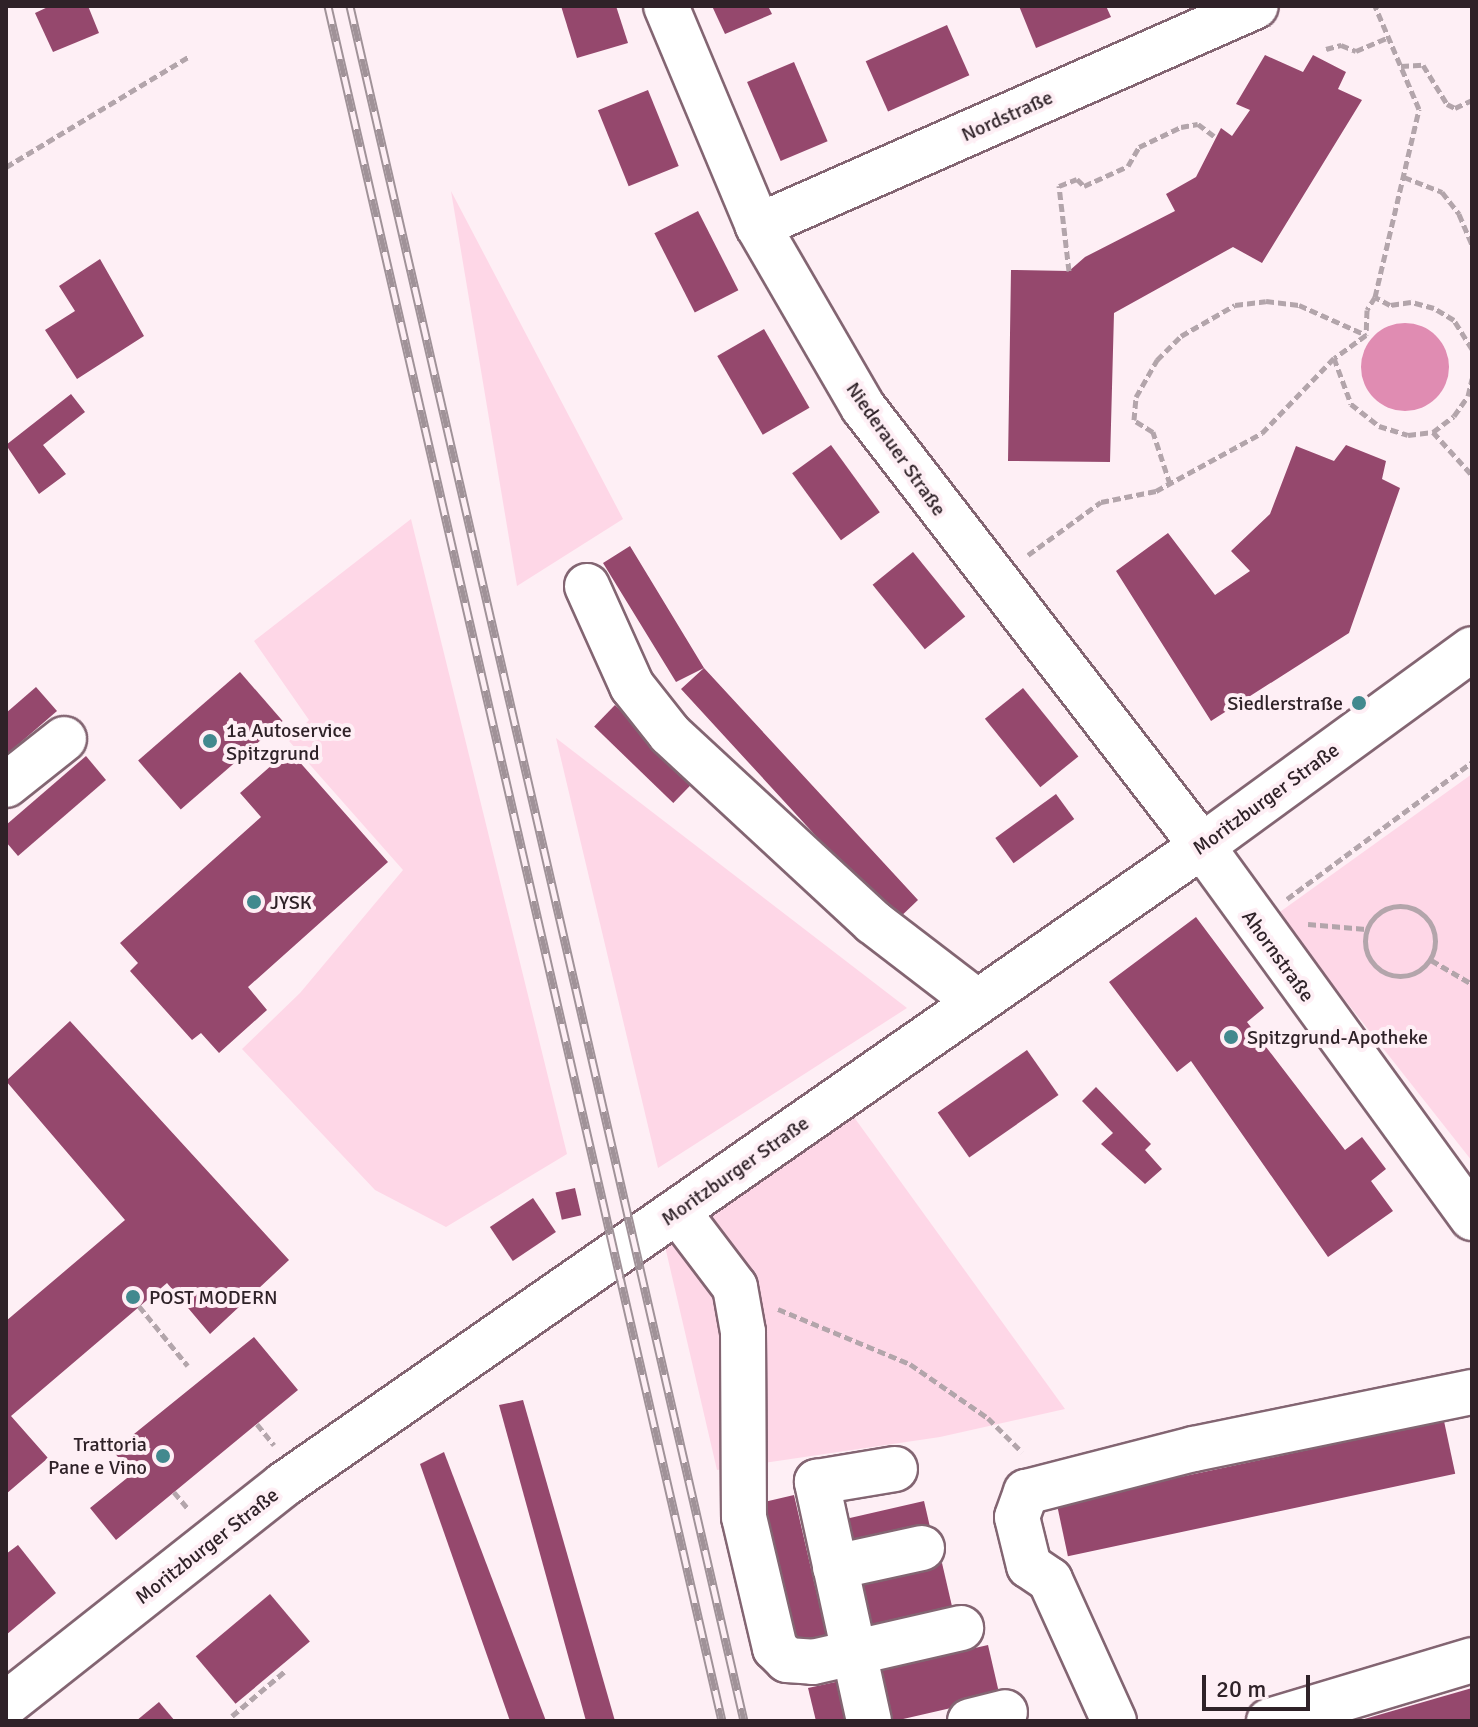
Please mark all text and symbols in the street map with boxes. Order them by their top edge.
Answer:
street label: Nordstraße [958,85,1056,147]
street label: Niederauer Straße [841,378,951,520]
place label: Siedlerstraße [1227,691,1343,715]
marker: Siedlerstraße [1350,694,1368,712]
place label: 1a Autoservice Spitzgrund [226,718,352,765]
marker: 1a Autoservice Spitzgrund [201,732,219,750]
street label: Moritzburger Straße [1188,738,1344,860]
place label: JYSK [270,890,312,914]
marker: JYSK [245,893,263,911]
street label: Ahornstraße [1237,905,1319,1007]
place label: Spitzgrund-Apotheke [1247,1025,1428,1049]
marker: Spitzgrund-Apotheke [1222,1028,1240,1046]
street label: Moritzburger Straße [657,1111,813,1231]
place label: POST MODERN [149,1285,278,1309]
marker: POST MODERN [124,1288,142,1306]
place label: Trattoria Pane e Vino [48,1432,147,1479]
marker: Trattoria Pane e Vino [154,1447,172,1465]
street label: Moritzburger Straße [131,1483,283,1609]
scale bar [1206,1659,1314,1709]
text: 20 m [1216,1674,1266,1704]

